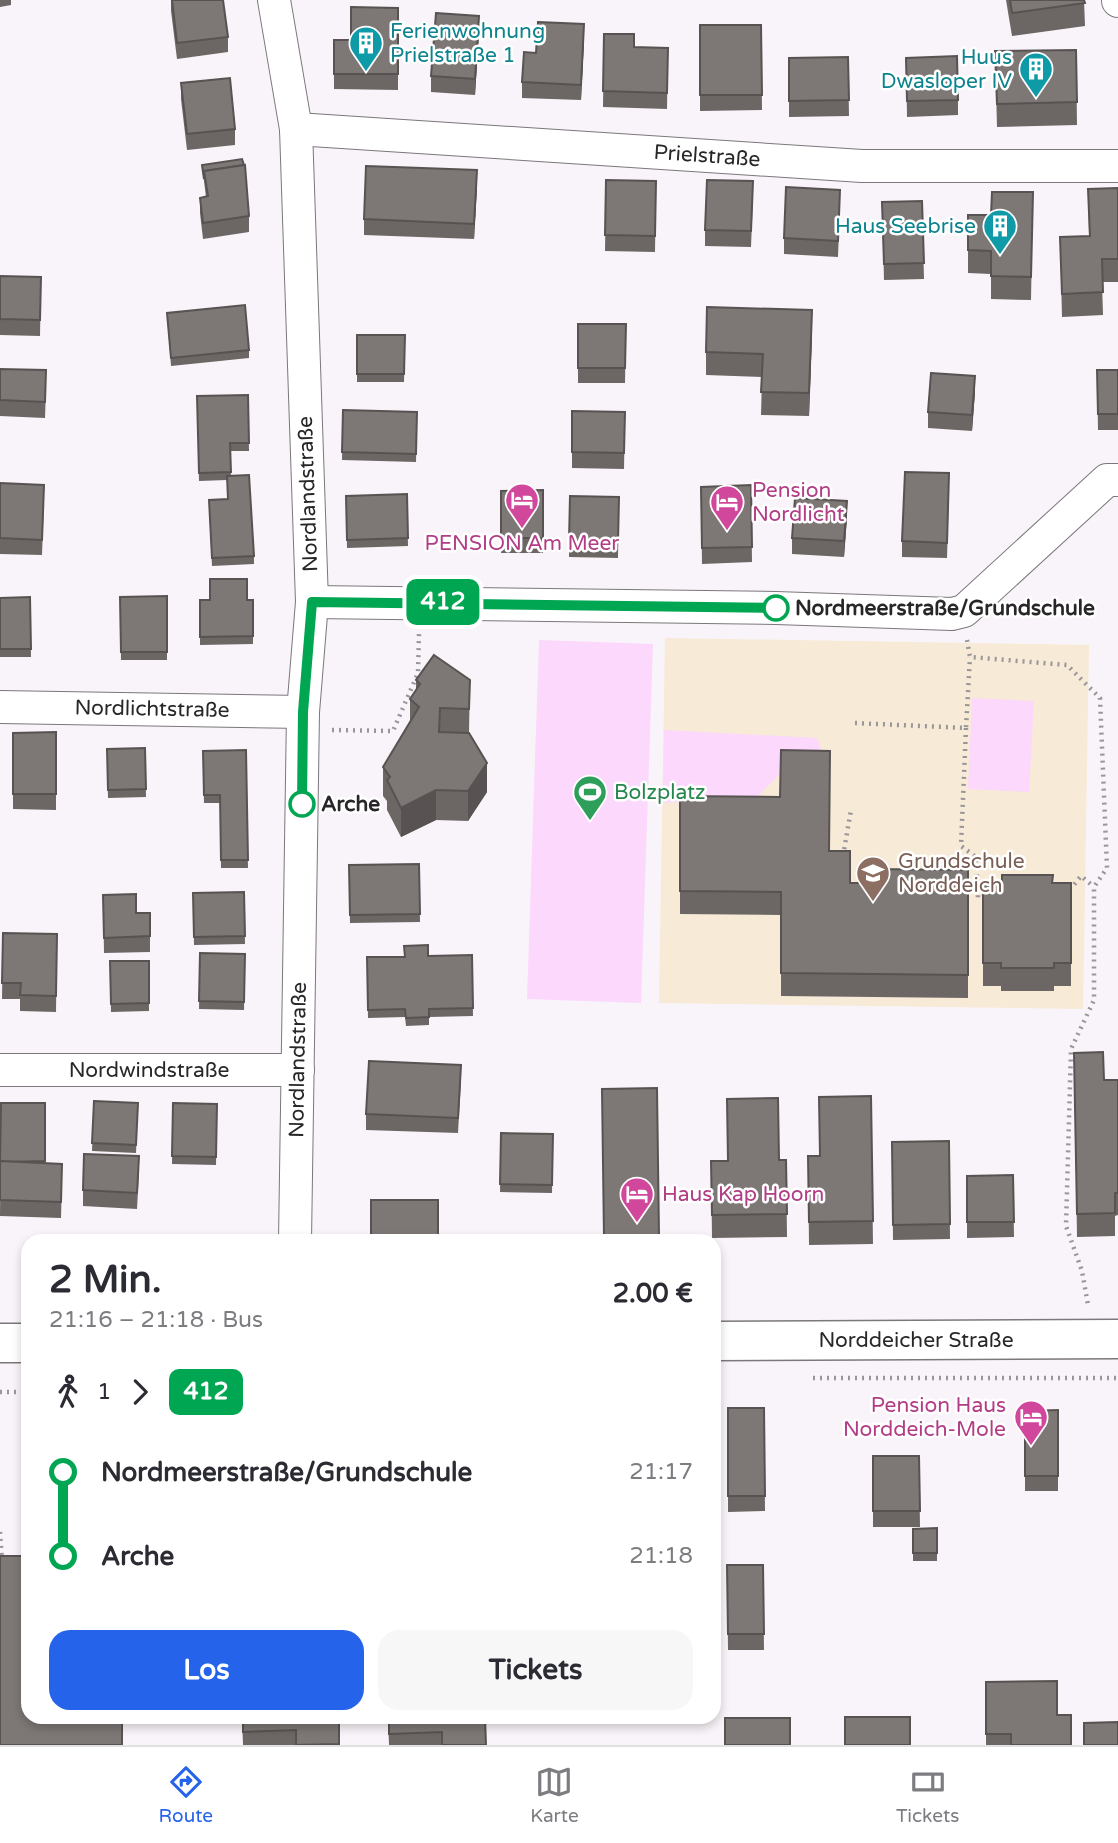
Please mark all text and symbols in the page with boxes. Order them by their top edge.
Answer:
place label: Ferienwohnung Prielstraße 1 [390,19,545,68]
building icon: Ferienwohnung Prielstraße 1 [347,24,385,73]
place label: Huus Dwasloper IV [881,45,1012,94]
building icon: Huus Dwasloper IV [1017,50,1055,99]
street label: Prielstraße [653,140,761,172]
building icon: Haus Seebrise [981,207,1019,256]
place label: Haus Seebrise [835,214,976,239]
street label: Nordlandstraße [293,416,323,572]
place label: Pension Nordlicht [752,478,845,527]
hotel icon: PENSION Am Meer [503,481,541,530]
hotel icon: Pension Nordlicht [708,483,746,532]
place label: PENSION Am Meer [425,531,619,556]
line badge: 412 [403,579,483,625]
text: 412 [420,587,466,616]
marker: Nordmeerstraße/Grundschule [763,595,789,621]
place label: Nordmeerstraße/Grundschule [795,596,1095,621]
street label: Nordlichtstraße [74,695,230,723]
sports icon: Bolzplatz [571,773,609,822]
place label: Bolzplatz [614,780,705,805]
marker: Arche [289,791,315,817]
place label: Arche [321,792,380,817]
place label: Grundschule Norddeich [898,849,1025,898]
school or university icon: Grundschule Norddeich [854,854,892,903]
street label: Nordlandstraße [284,982,312,1138]
street label: Nordwindstraße [69,1058,229,1083]
hotel icon: Haus Kap Hoorn [618,1175,656,1224]
place label: Haus Kap Hoorn [662,1182,824,1207]
text: 2 Min. [49,1257,162,1303]
text: 2.00 € [613,1278,693,1309]
text: 21:16 – 21:18 · Bus [49,1306,263,1334]
street label: Norddeicher Straße [818,1328,1014,1353]
icon: walk [49,1373,87,1411]
icon: forward [121,1373,159,1411]
text: 412 [183,1377,229,1406]
text: 1 [97,1378,111,1406]
place label: Pension Haus Norddeich-Mole [843,1393,1006,1442]
hotel icon: Pension Haus Norddeich-Mole [1012,1398,1050,1447]
text: Nordmeerstraße/Grundschule [101,1457,472,1488]
text: 21:17 [629,1458,693,1486]
text: Arche [101,1541,174,1572]
text: 21:18 [629,1542,693,1570]
button: Los [49,1630,364,1710]
button: Tickets [378,1630,693,1710]
tab: Route [159,1763,213,1827]
tab: Karte [530,1763,579,1827]
tab: Tickets [896,1763,959,1827]

